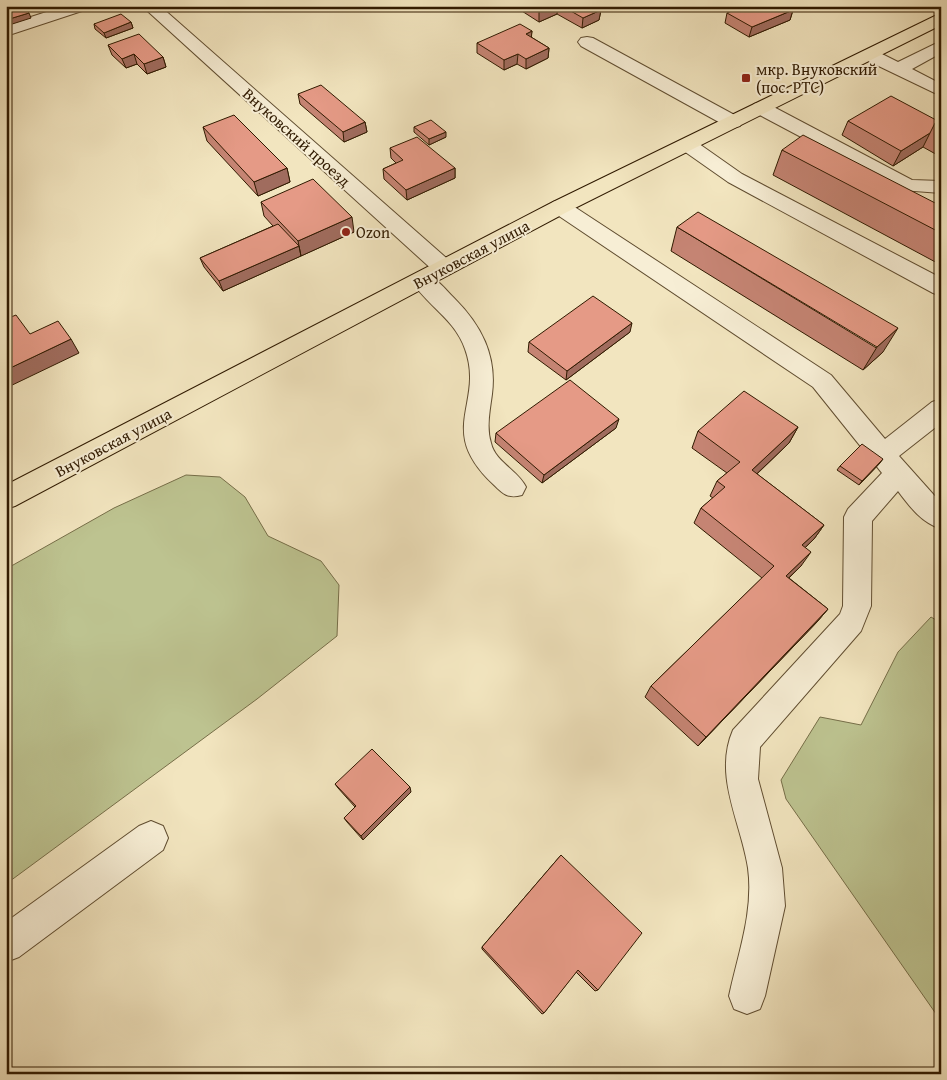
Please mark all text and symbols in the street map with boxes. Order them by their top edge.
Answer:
place label: мкр. Внуковский (пос. РТС) [756,57,878,99]
marker: мкр. Внуковский (пос. РТС) [740,72,752,84]
street label: Внуковский проезд [238,82,356,192]
street label: Внуковская улица [409,213,534,295]
place label: Ozon [356,220,390,244]
marker: Ozon [340,226,352,238]
street label: Внуковская улица [51,401,176,483]

